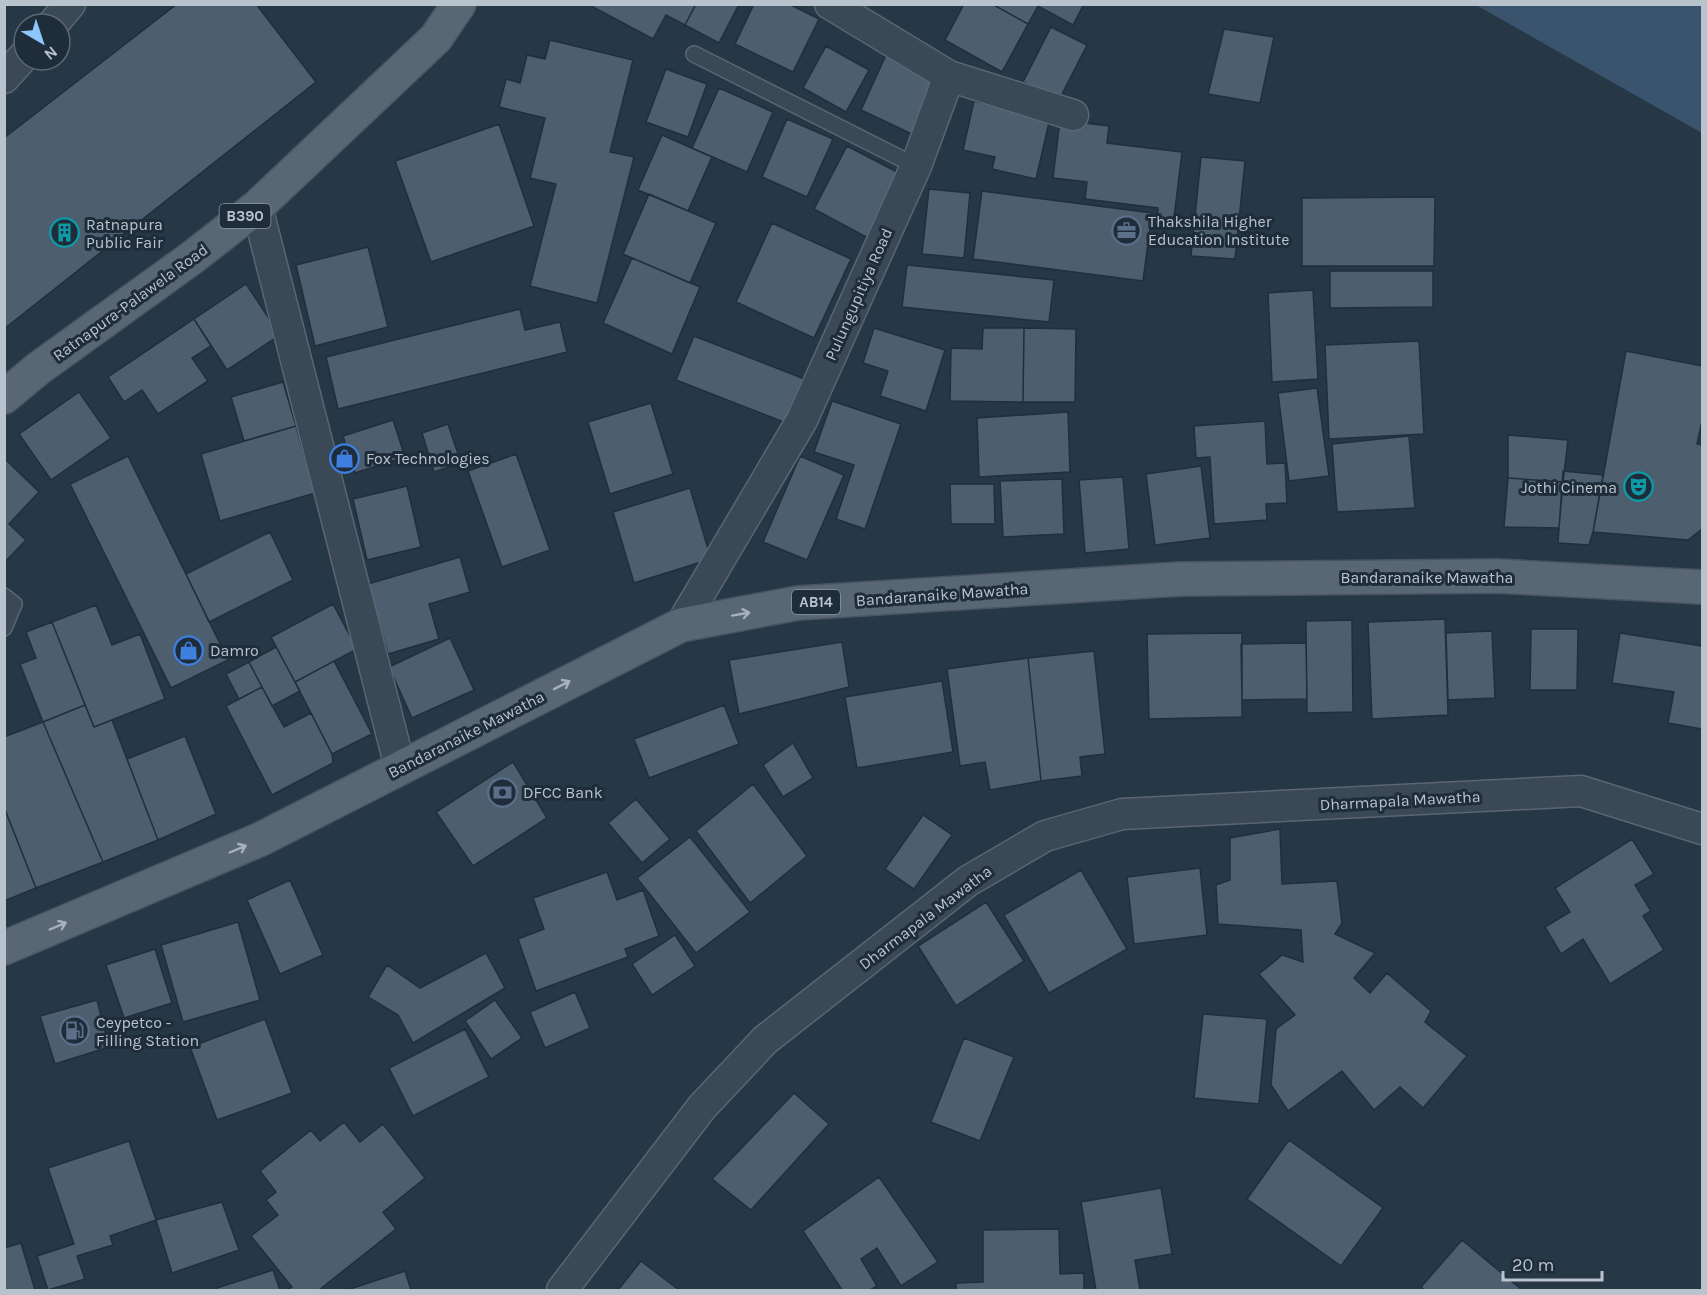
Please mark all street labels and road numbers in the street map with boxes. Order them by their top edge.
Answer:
road number: B390 [220,204,270,228]
street label: Pulungupitiya Road [821,225,896,363]
street label: Ratnapura-Palawela Road [49,240,212,365]
street label: Bandaranaike Mawatha [1341,568,1513,587]
street label: Bandaranaike Mawatha [855,579,1029,610]
road number: AB14 [792,590,840,614]
street label: Bandaranaike Mawatha [385,687,548,782]
street label: Dharmapala Mawatha [1319,787,1481,814]
street label: Dharmapala Mawatha [855,861,995,973]

